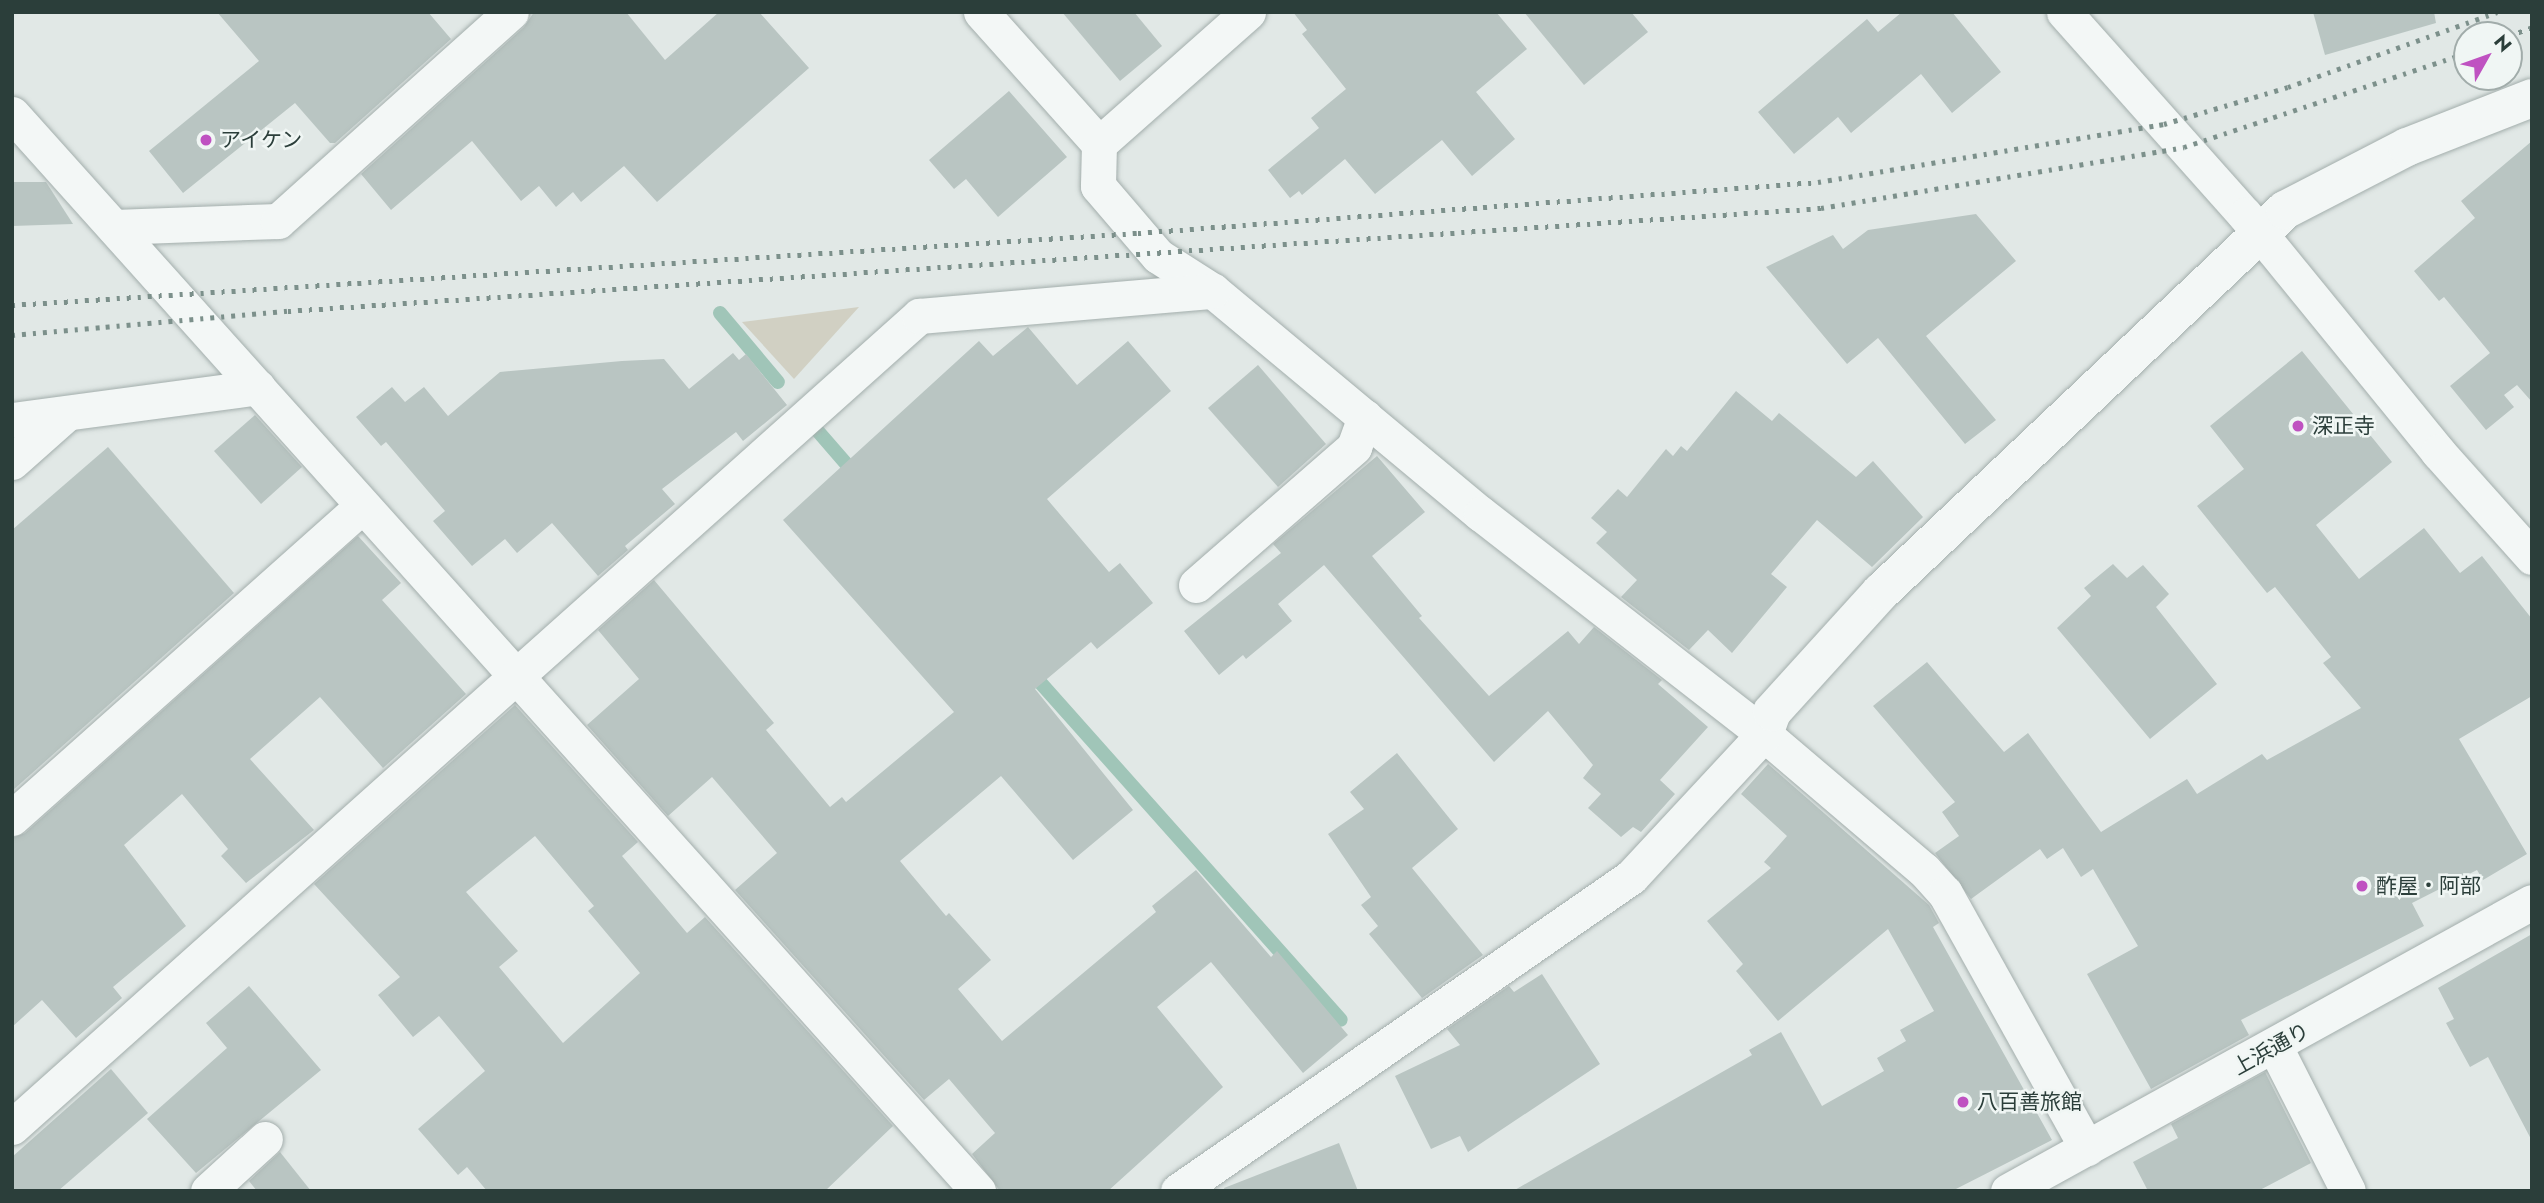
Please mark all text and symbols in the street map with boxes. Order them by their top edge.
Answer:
north arrow [2453,21,2523,91]
text: N [2488,29,2518,58]
place label: アイケン [220,127,304,153]
marker: アイケン [198,132,214,148]
place label: 深正寺 [2312,413,2375,439]
marker: 深正寺 [2290,418,2306,434]
place label: 酢屋・阿部 [2376,873,2481,899]
marker: 酢屋・阿部 [2354,878,2370,894]
street label: 上浜通り [2228,1018,2314,1080]
place label: 八百善旅館 [1977,1089,2082,1115]
marker: 八百善旅館 [1955,1094,1971,1110]

